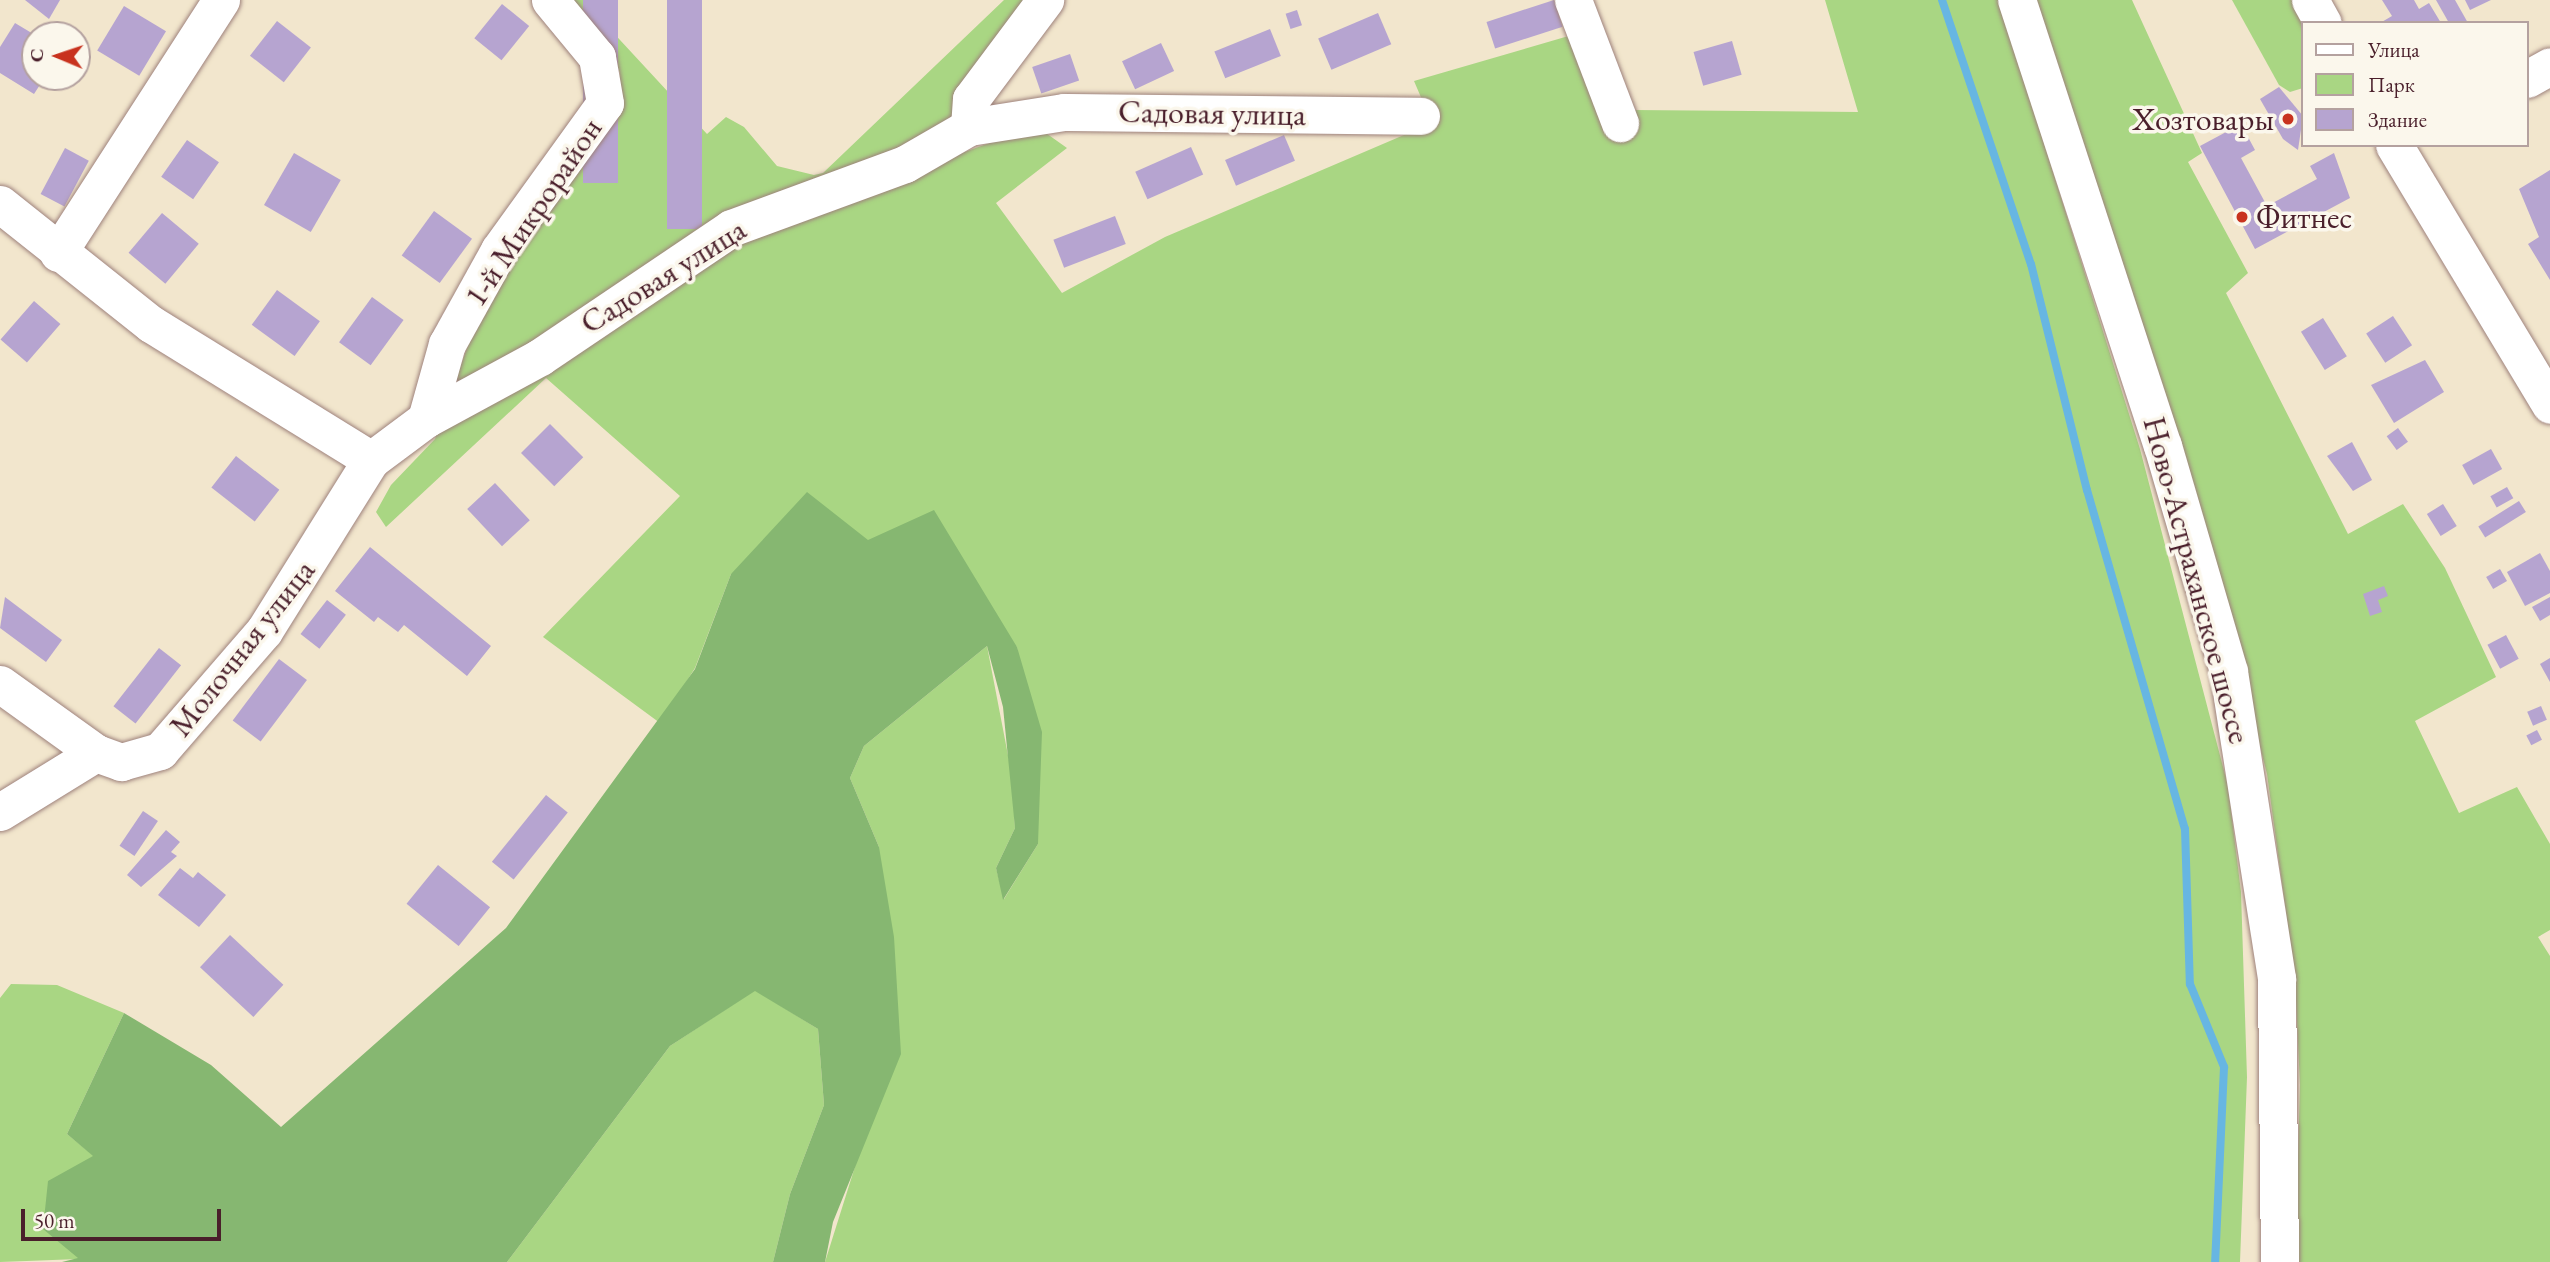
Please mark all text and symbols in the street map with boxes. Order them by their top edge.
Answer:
north arrow [21,21,91,91]
legend [2302,21,2529,147]
text: Улица [2368,36,2420,63]
text: С [24,48,49,63]
text: Парк [2368,71,2415,98]
street label: Садовая улица [1118,92,1306,134]
place label: Хозтовары [2132,100,2274,138]
text: Здание [2368,106,2427,133]
street label: 1-й Микрорайон [456,110,610,314]
marker: Хозтовары [2280,111,2296,127]
place label: Фитнес [2256,198,2352,236]
marker: Фитнес [2234,209,2250,225]
street label: Садовая улица [573,210,753,342]
street label: Ново-Астраханское шоссе [2135,412,2259,748]
street label: Молочная улица [161,552,323,744]
scale bar [24,1196,224,1240]
text: 50 m [34,1207,75,1234]

